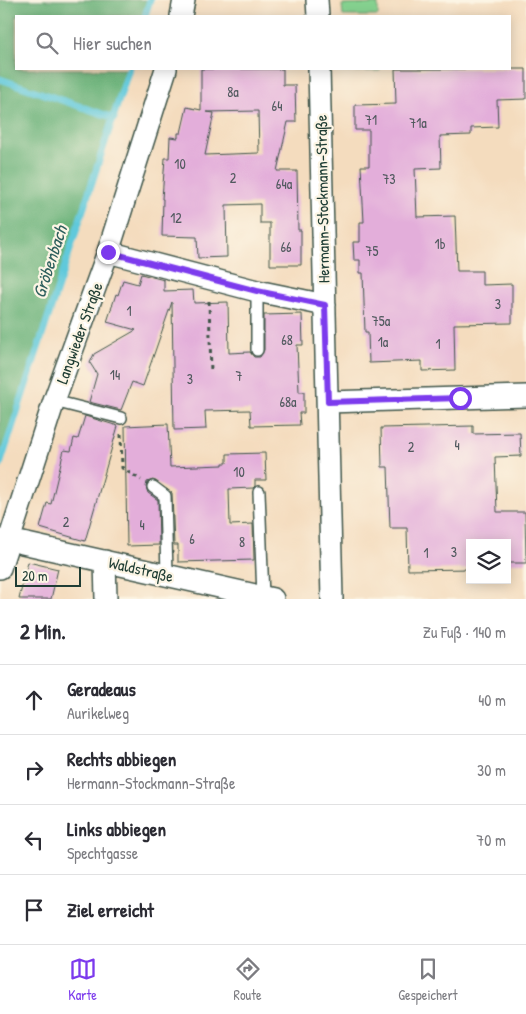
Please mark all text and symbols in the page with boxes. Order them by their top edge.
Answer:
search box [15,15,511,70]
icon: search [33,29,61,57]
text: Hier suchen [73,30,152,56]
house number: 8a [227,82,239,101]
house number: 64 [272,96,282,115]
house number: 71 [365,110,377,129]
house number: 71a [409,113,427,132]
street label: Hermann-Stockmann-Straße [310,114,334,283]
house number: 10 [174,154,186,173]
house number: 2 [230,168,237,187]
house number: 73 [382,169,396,188]
house number: 64a [276,174,293,193]
house number: 12 [170,208,182,227]
water label: Gröbenbach [26,221,73,301]
house number: 1b [435,234,446,253]
house number: 66 [280,237,292,256]
route end [97,241,120,264]
house number: 75 [366,241,379,260]
street label: Langwieder Straße [50,279,108,387]
house number: 3 [495,294,501,313]
house number: 1 [126,301,132,320]
house number: 75a [372,311,391,330]
house number: 68 [281,330,293,349]
house number: 1a [378,332,389,351]
house number: 1 [435,334,441,353]
house number: 14 [110,365,120,384]
house number: 7 [236,366,243,385]
house number: 3 [187,369,193,388]
route start [449,387,472,410]
house number: 68a [279,392,297,411]
house number: 4 [454,435,460,454]
house number: 2 [408,437,415,456]
house number: 10 [233,462,245,481]
house number: 2 [63,512,70,531]
house number: 4 [139,515,145,534]
house number: 6 [189,529,195,548]
house number: 8 [239,532,245,551]
map controls [466,539,511,584]
button: layers [466,539,511,584]
house number: 3 [451,542,457,561]
house number: 1 [423,543,429,562]
street label: Waldstraße [107,551,176,587]
scale bar [15,564,81,587]
text: 20 m [22,566,48,585]
text: 2 Min. [20,617,66,646]
text: Zu Fuß · 140 m [423,621,506,643]
text: Geradeaus [67,676,136,702]
icon: ahead [20,686,48,714]
text: 40 m [478,689,506,711]
text: Aurikelweg [67,702,129,724]
text: Rechts abbiegen [67,746,176,772]
icon: right [20,756,48,784]
text: 30 m [477,759,506,781]
text: Hermann-Stockmann-Straße [67,772,235,794]
text: Links abbiegen [67,816,166,842]
icon: left [20,826,48,854]
text: 70 m [476,829,506,851]
text: Spechtgasse [67,842,138,864]
icon: arrive [20,896,48,924]
text: Ziel erreicht [67,897,154,923]
tab: Karte [68,955,97,1004]
tab: Route [234,955,262,1004]
tab: Gespeichert [398,955,458,1004]

